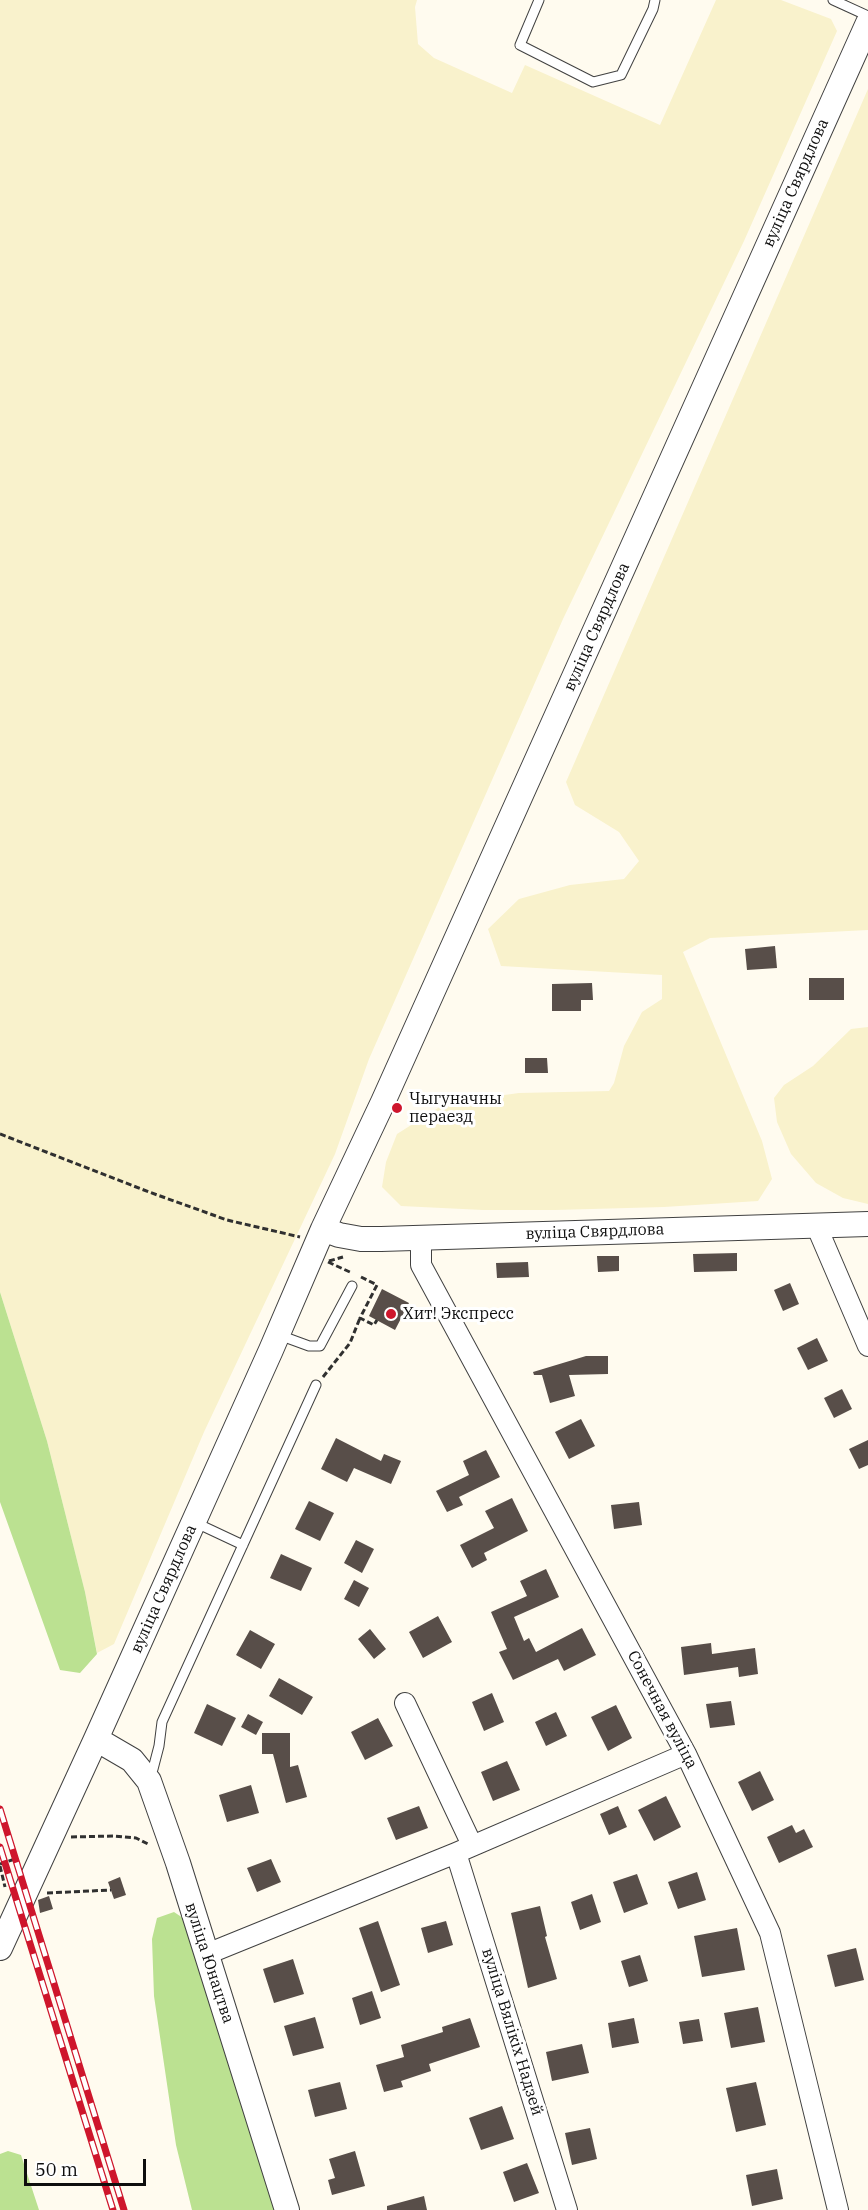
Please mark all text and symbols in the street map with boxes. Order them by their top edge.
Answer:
street label: вуліца Свярдлова [759,116,833,250]
street label: вуліца Свярдлова [560,560,634,694]
place label: Чыгуначны пераезд [409,1089,502,1127]
marker: Чыгуначны пераезд [390,1101,404,1115]
street label: вуліца Свярдлова [525,1220,665,1244]
place label: Хит! Экспресс [403,1304,514,1324]
marker: Хит! Экспресс [384,1307,398,1321]
street label: вуліца Свярдлова [127,1522,201,1656]
street label: Сонечная вуліца [623,1648,701,1772]
street label: вуліца Юнацтва [180,1900,238,2026]
street label: вуліца Вялікіх Надзей [477,1946,547,2118]
scale bar [27,2147,148,2185]
text: 50 m [35,2158,78,2181]

